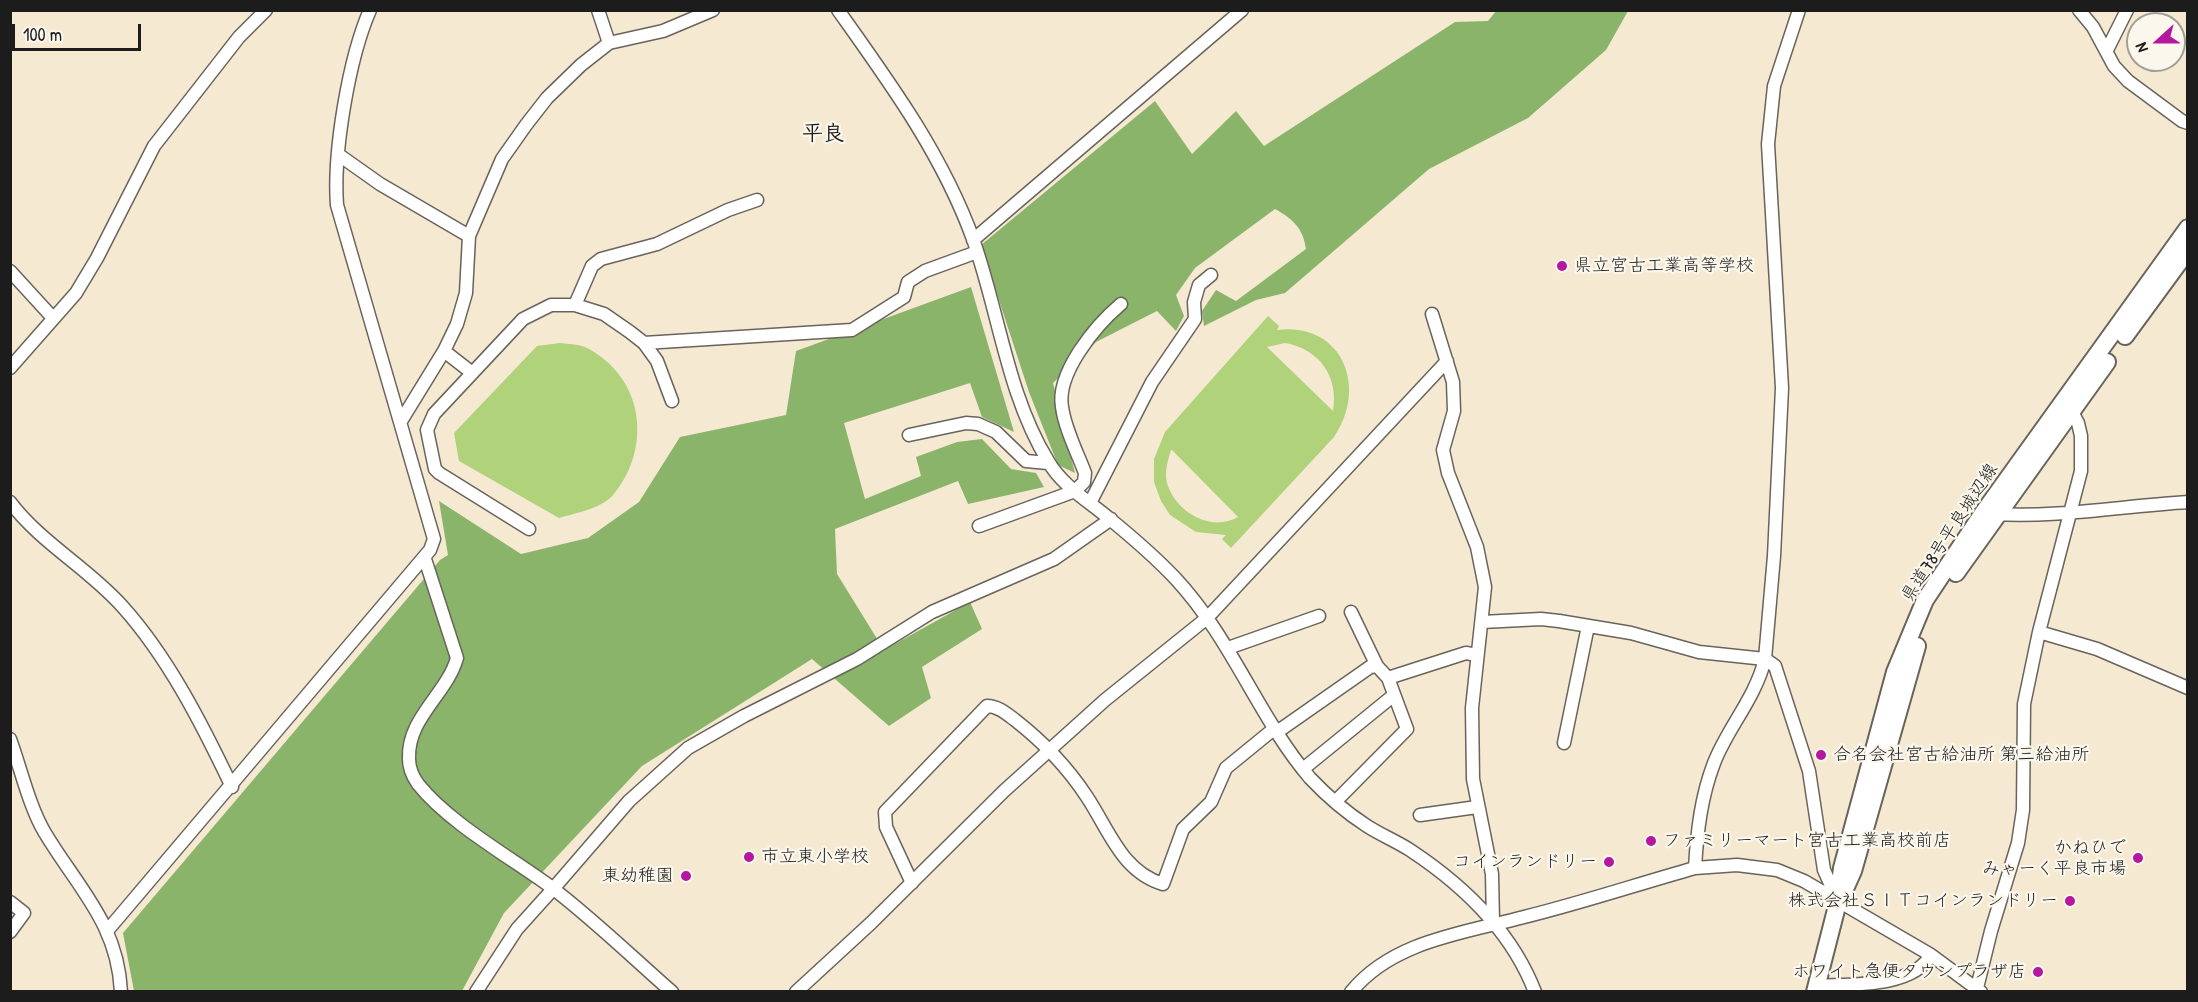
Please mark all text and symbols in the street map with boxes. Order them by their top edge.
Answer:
scale bar [15,12,144,50]
north arrow [2126,12,2186,72]
text: 100 m [23,22,62,47]
text: N [2129,40,2153,56]
district label: 平良 [802,121,844,147]
place label: 県立宮古工業高等学校 [1574,255,1754,277]
marker: 県立宮古工業高等学校 [1555,259,1569,273]
street label: 県道78号平良城辺線 [1897,460,2003,606]
place label: 合名会社宮古給油所 第三給油所 [1833,744,2089,766]
marker: 合名会社宮古給油所 第三給油所 [1814,748,1828,762]
place label: ファミリーマート宮古工業高校前店 [1663,830,1951,852]
marker: ファミリーマート宮古工業高校前店 [1644,834,1658,848]
place label: かねひで みゃーく平良市場 [1982,837,2126,880]
place label: 市立東小学校 [761,846,869,868]
marker: 市立東小学校 [742,850,756,864]
place label: コインランドリー [1453,851,1597,873]
marker: かねひで みゃーく平良市場 [2131,851,2145,865]
marker: コインランドリー [1602,855,1616,869]
place label: 東幼稚園 [602,865,674,887]
marker: 東幼稚園 [679,869,693,883]
place label: 株式会社ＳＩＴコインランドリー [1788,890,2058,912]
marker: 株式会社ＳＩＴコインランドリー [2063,894,2077,908]
place label: ホワイト急便タウンプラザ店 [1792,961,2026,983]
marker: ホワイト急便タウンプラザ店 [2031,965,2045,979]

